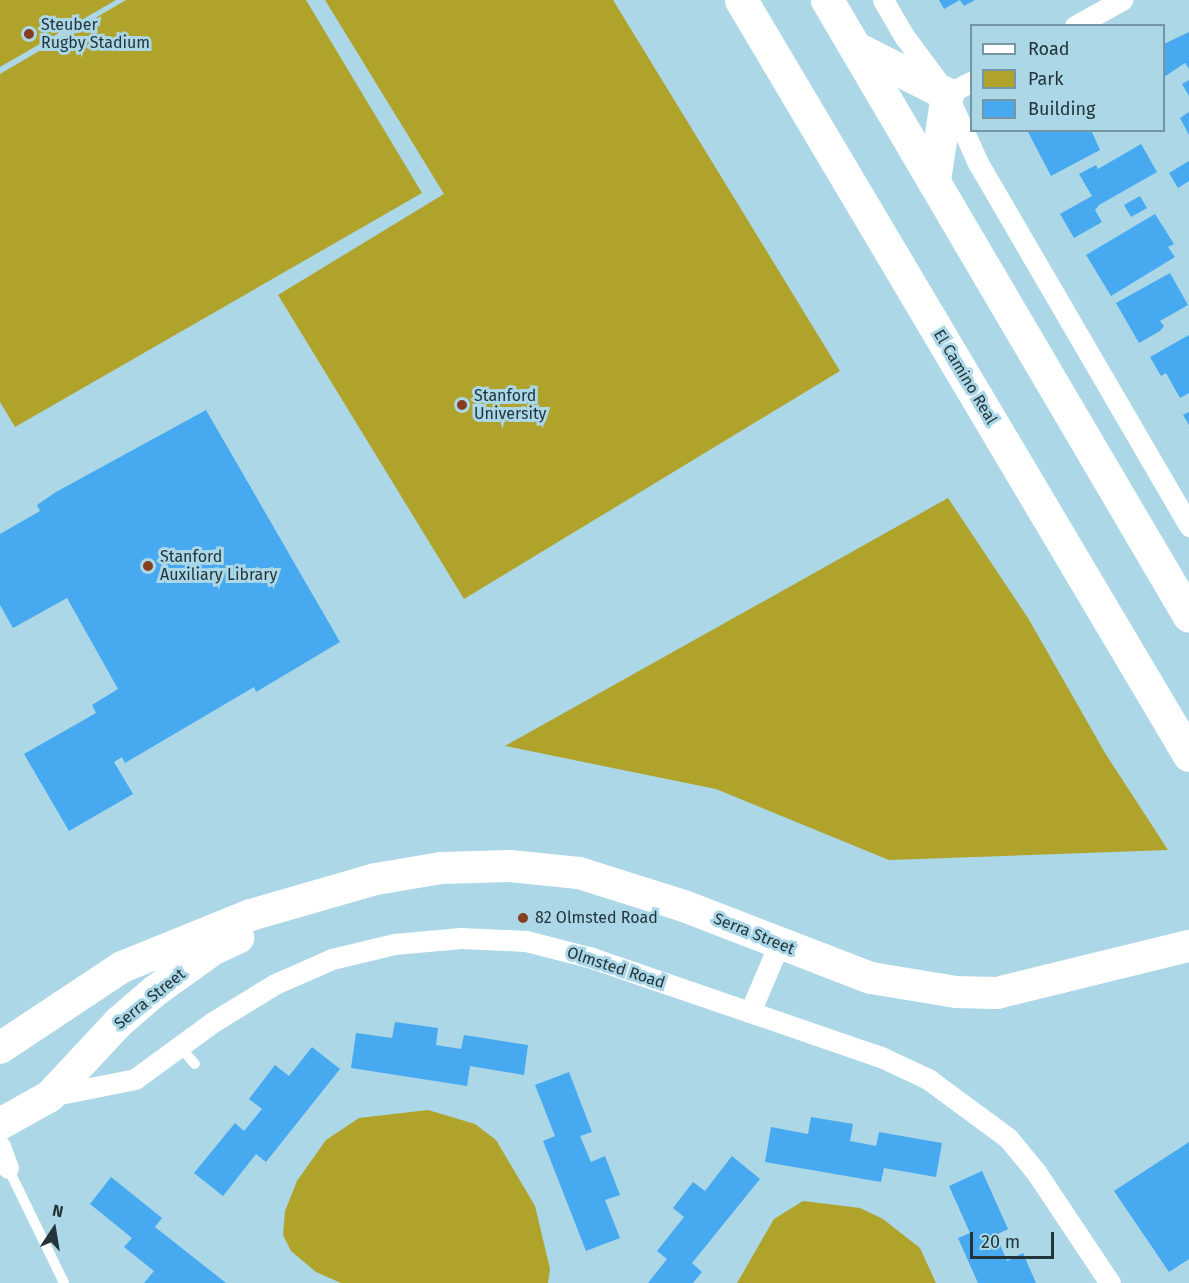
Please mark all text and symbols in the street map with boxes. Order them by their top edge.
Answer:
place label: Steuber Rugby Stadium [41,15,150,53]
legend [970,24,1165,132]
marker: Steuber Rugby Stadium [22,27,36,41]
text: Road [1028,38,1070,60]
text: Park [1028,68,1063,90]
text: Building [1028,98,1095,120]
street label: El Camino Real [929,326,1001,428]
place label: Stanford University [474,386,546,424]
marker: Stanford University [455,398,469,412]
place label: Stanford Auxiliary Library [160,547,277,585]
marker: Stanford Auxiliary Library [141,559,155,573]
place label: 82 Olmsted Road [535,908,658,928]
street label: Serra Street [711,909,797,959]
marker: 82 Olmsted Road [516,911,530,925]
street label: Olmsted Road [565,943,667,993]
street label: Serra Street [111,965,189,1033]
north arrow [24,1199,84,1259]
text: N [51,1201,65,1221]
scale bar [973,1220,1057,1258]
text: 20 m [981,1231,1020,1253]

